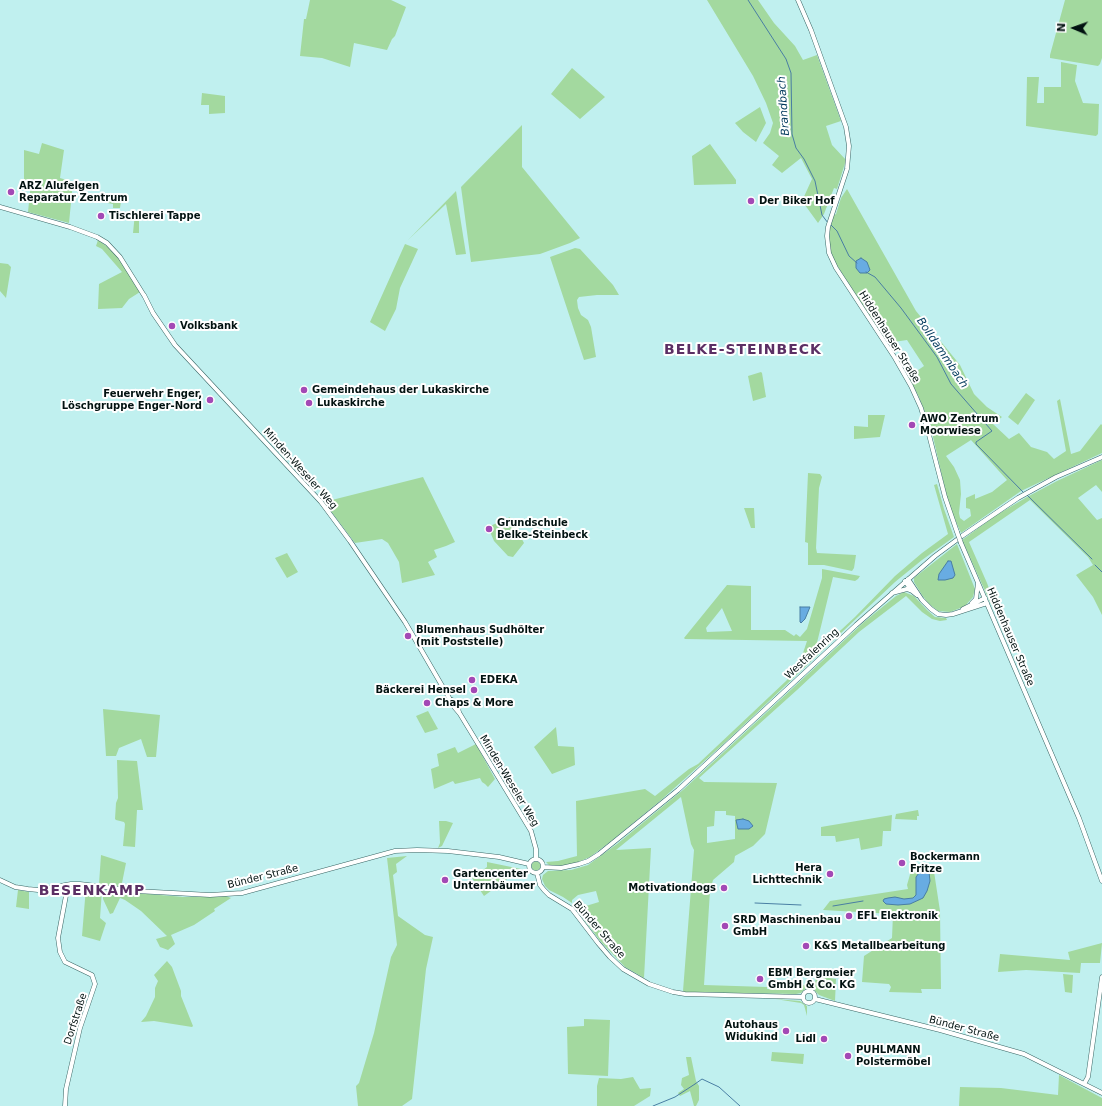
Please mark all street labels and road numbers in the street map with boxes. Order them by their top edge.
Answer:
street label: Hiddenhauser Straße [856,289,922,385]
street label: Minden-Weseler Weg [261,426,339,512]
street label: Hiddenhauser Straße [984,586,1036,688]
street label: Westfalenring [783,626,841,682]
street label: Minden-Weseler Weg [477,733,541,829]
street label: Bünder Straße [226,862,300,892]
street label: Bünder Straße [571,899,627,961]
street label: Dorfstraße [62,992,90,1046]
street label: Bünder Straße [928,1014,1000,1044]

